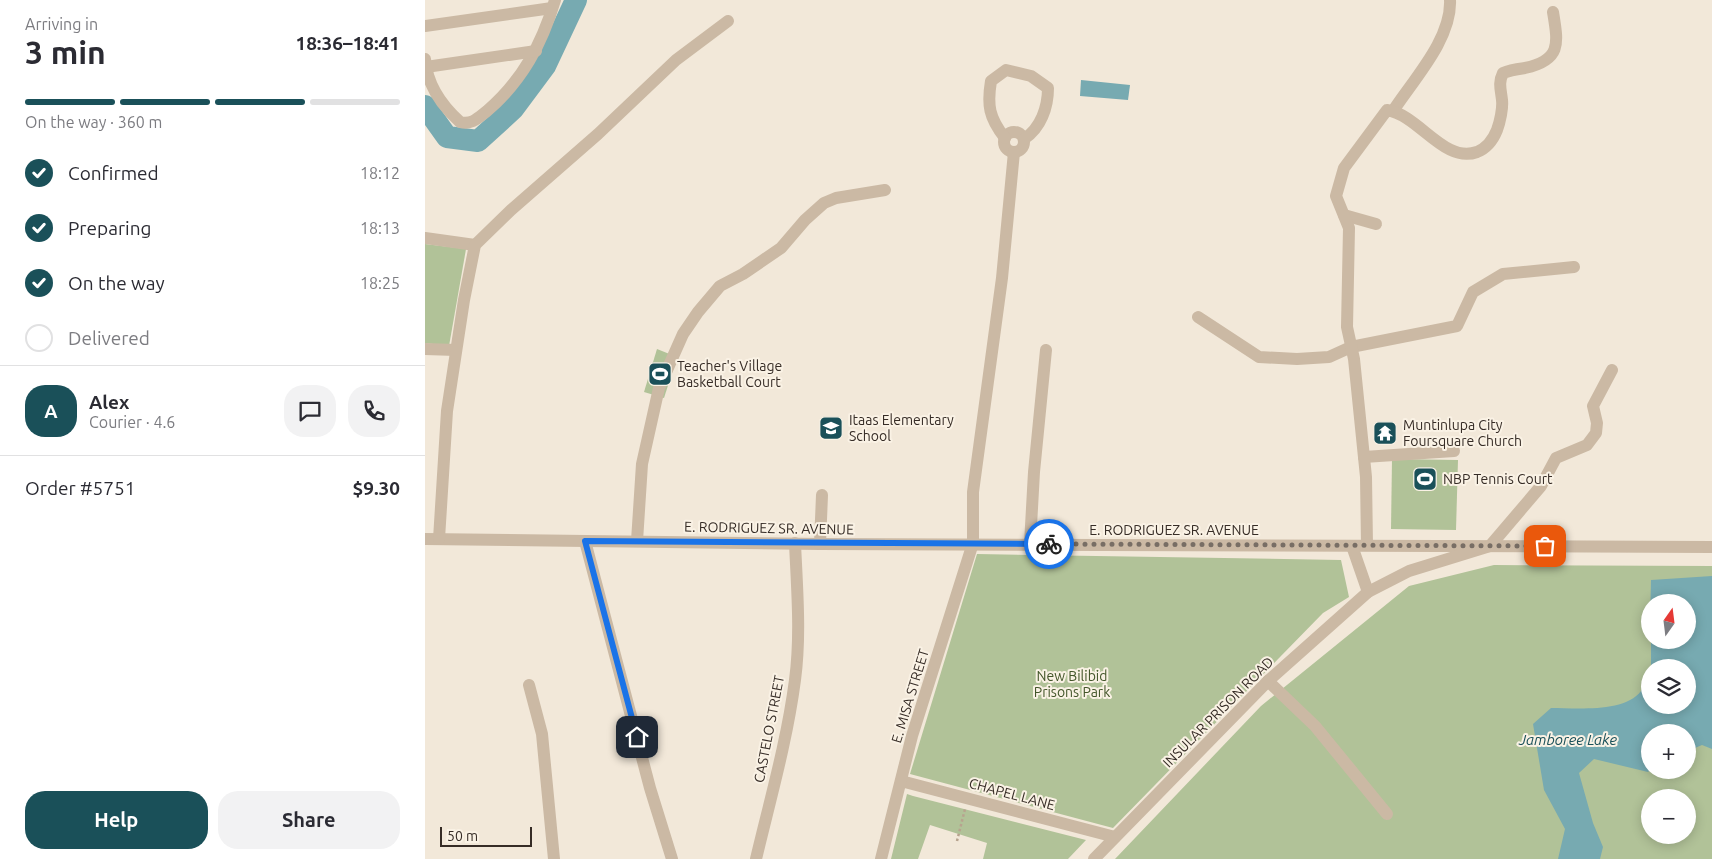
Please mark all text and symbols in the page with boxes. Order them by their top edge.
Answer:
text: Arriving in [25,15,98,33]
text: 18:36–18:41 [295,32,400,54]
text: 3 min [25,34,106,70]
text: On the way · 360 m [25,113,162,131]
icon: check [25,159,53,187]
text: Confirmed [68,162,159,184]
text: 18:12 [360,164,400,182]
icon: check [25,214,53,242]
text: Preparing [68,217,152,239]
text: 18:13 [360,219,400,237]
icon: check [25,269,53,297]
text: On the way [68,272,165,294]
text: 18:25 [360,274,400,292]
text: Delivered [68,327,150,349]
place label: Teacher's Village Basketball Court [677,358,782,390]
sports icon: Teacher's Village Basketball Court [647,361,673,387]
button: chat [284,385,336,437]
button: phone [348,385,400,437]
text: Alex [89,391,129,413]
text: A [44,400,58,422]
place label: Itaas Elementary School [849,412,954,444]
text: Courier · 4.6 [89,413,175,431]
school or university icon: Itaas Elementary School [818,415,844,441]
place label: Muntinlupa City Foursquare Church [1403,417,1522,449]
temple icon: Muntinlupa City Foursquare Church [1372,420,1398,446]
sports icon: NBP Tennis Court [1412,466,1438,492]
place label: NBP Tennis Court [1443,471,1553,487]
text: Order #5751 [25,477,135,499]
text: $9.30 [352,477,400,499]
street label: E. RODRIGUEZ SR. AVENUE [684,519,854,537]
courier [1024,519,1074,569]
street label: E. RODRIGUEZ SR. AVENUE [1089,522,1259,538]
pin [1524,525,1566,567]
icon: bike [1035,530,1063,558]
icon: bag [1531,532,1559,560]
north arrow [1641,594,1696,649]
map controls [1641,594,1696,844]
street label: E. MISA STREET [888,647,932,745]
street label: INSULAR PRISON ROAD [1159,653,1277,771]
button: layers [1641,659,1696,714]
park label: New Bilibid Prisons Park [1034,668,1110,700]
street label: CASTELO STREET [751,674,787,784]
pin [616,716,658,758]
icon: home [623,723,651,751]
button: + [1641,724,1696,779]
water label: Jamboree Lake [1518,731,1617,748]
street label: CHAPEL LANE [967,775,1057,813]
button: − [1641,789,1696,844]
button: Help [25,791,208,849]
button: Share [218,791,400,849]
scale bar [440,824,533,847]
text: 50 m [447,828,478,844]

